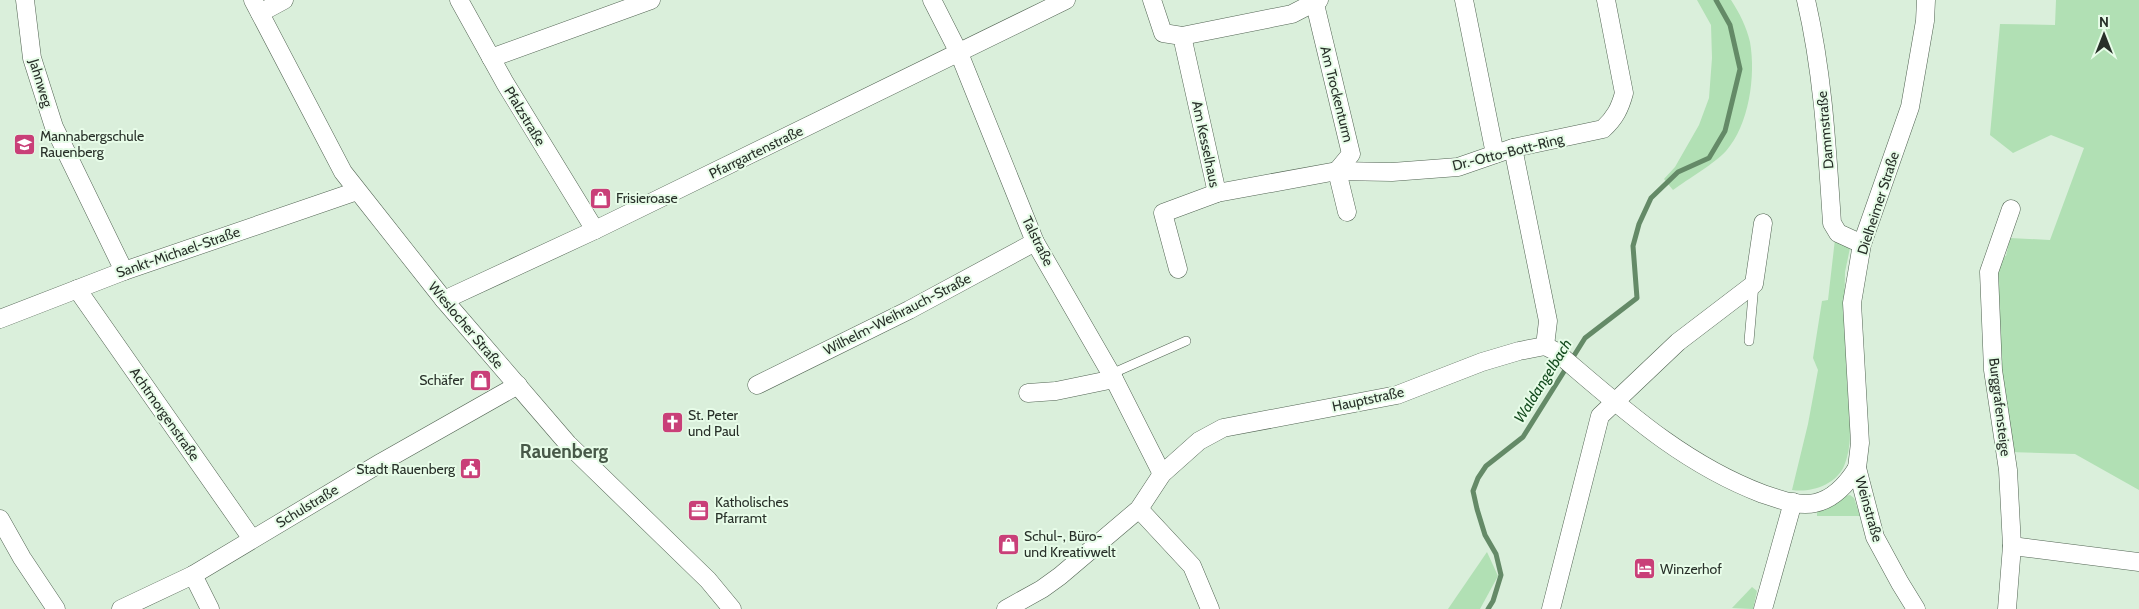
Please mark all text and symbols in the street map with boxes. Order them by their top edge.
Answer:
north arrow [2079,10,2129,60]
text: N [2099,13,2109,31]
street label: Am Trockenturm [1316,44,1358,144]
street label: Jahnweg [25,56,57,110]
street label: Pfalzstraße [500,83,550,149]
street label: Dammstraße [1813,90,1837,170]
street label: Am Kesselhaus [1188,99,1224,189]
street label: Pfarrgartenstraße [706,121,806,183]
place label: Mannabergschule Rauenberg [40,127,144,161]
street label: Dr.-Otto-Bott-Ring [1450,129,1567,175]
school or university icon: Mannabergschule Rauenberg [12,132,36,156]
street label: Dielheimer Straße [1853,149,1903,257]
shop icon: Frisieroase [588,186,612,210]
place label: Frisieroase [616,189,678,207]
street label: Talstraße [1018,213,1058,269]
street label: Sankt-Michael-Straße [114,222,242,282]
street label: Wilhelm-Weihrauch-Straße [820,269,974,359]
street label: Wieslocher Straße [425,278,507,372]
water label: Waldangelbach [1510,336,1576,426]
street label: Burggrafensteige [1985,357,2015,457]
street label: Achtmorgenstraße [126,364,204,464]
shop icon: Schäfer [468,368,492,392]
place label: Schäfer [419,371,465,389]
street label: Hauptstraße [1330,383,1406,415]
place label: St. Peter und Paul [688,406,740,440]
church icon: St. Peter und Paul [660,411,684,435]
district label: Rauenberg [520,440,609,463]
public building icon: Stadt Rauenberg [459,457,483,481]
place label: Stadt Rauenberg [356,460,456,478]
street label: Weinstraße [1851,474,1887,544]
street label: Schulstraße [273,480,341,532]
place label: Katholisches Pfarramt [715,493,789,527]
office icon: Katholisches Pfarramt [687,498,711,522]
place label: Schul-, Büro- und Kreativwelt [1024,527,1116,561]
shop icon: Schul-, Büro- und Kreativwelt [996,532,1020,556]
hotel icon: Winzerhof [1632,557,1656,581]
place label: Winzerhof [1660,560,1722,578]

